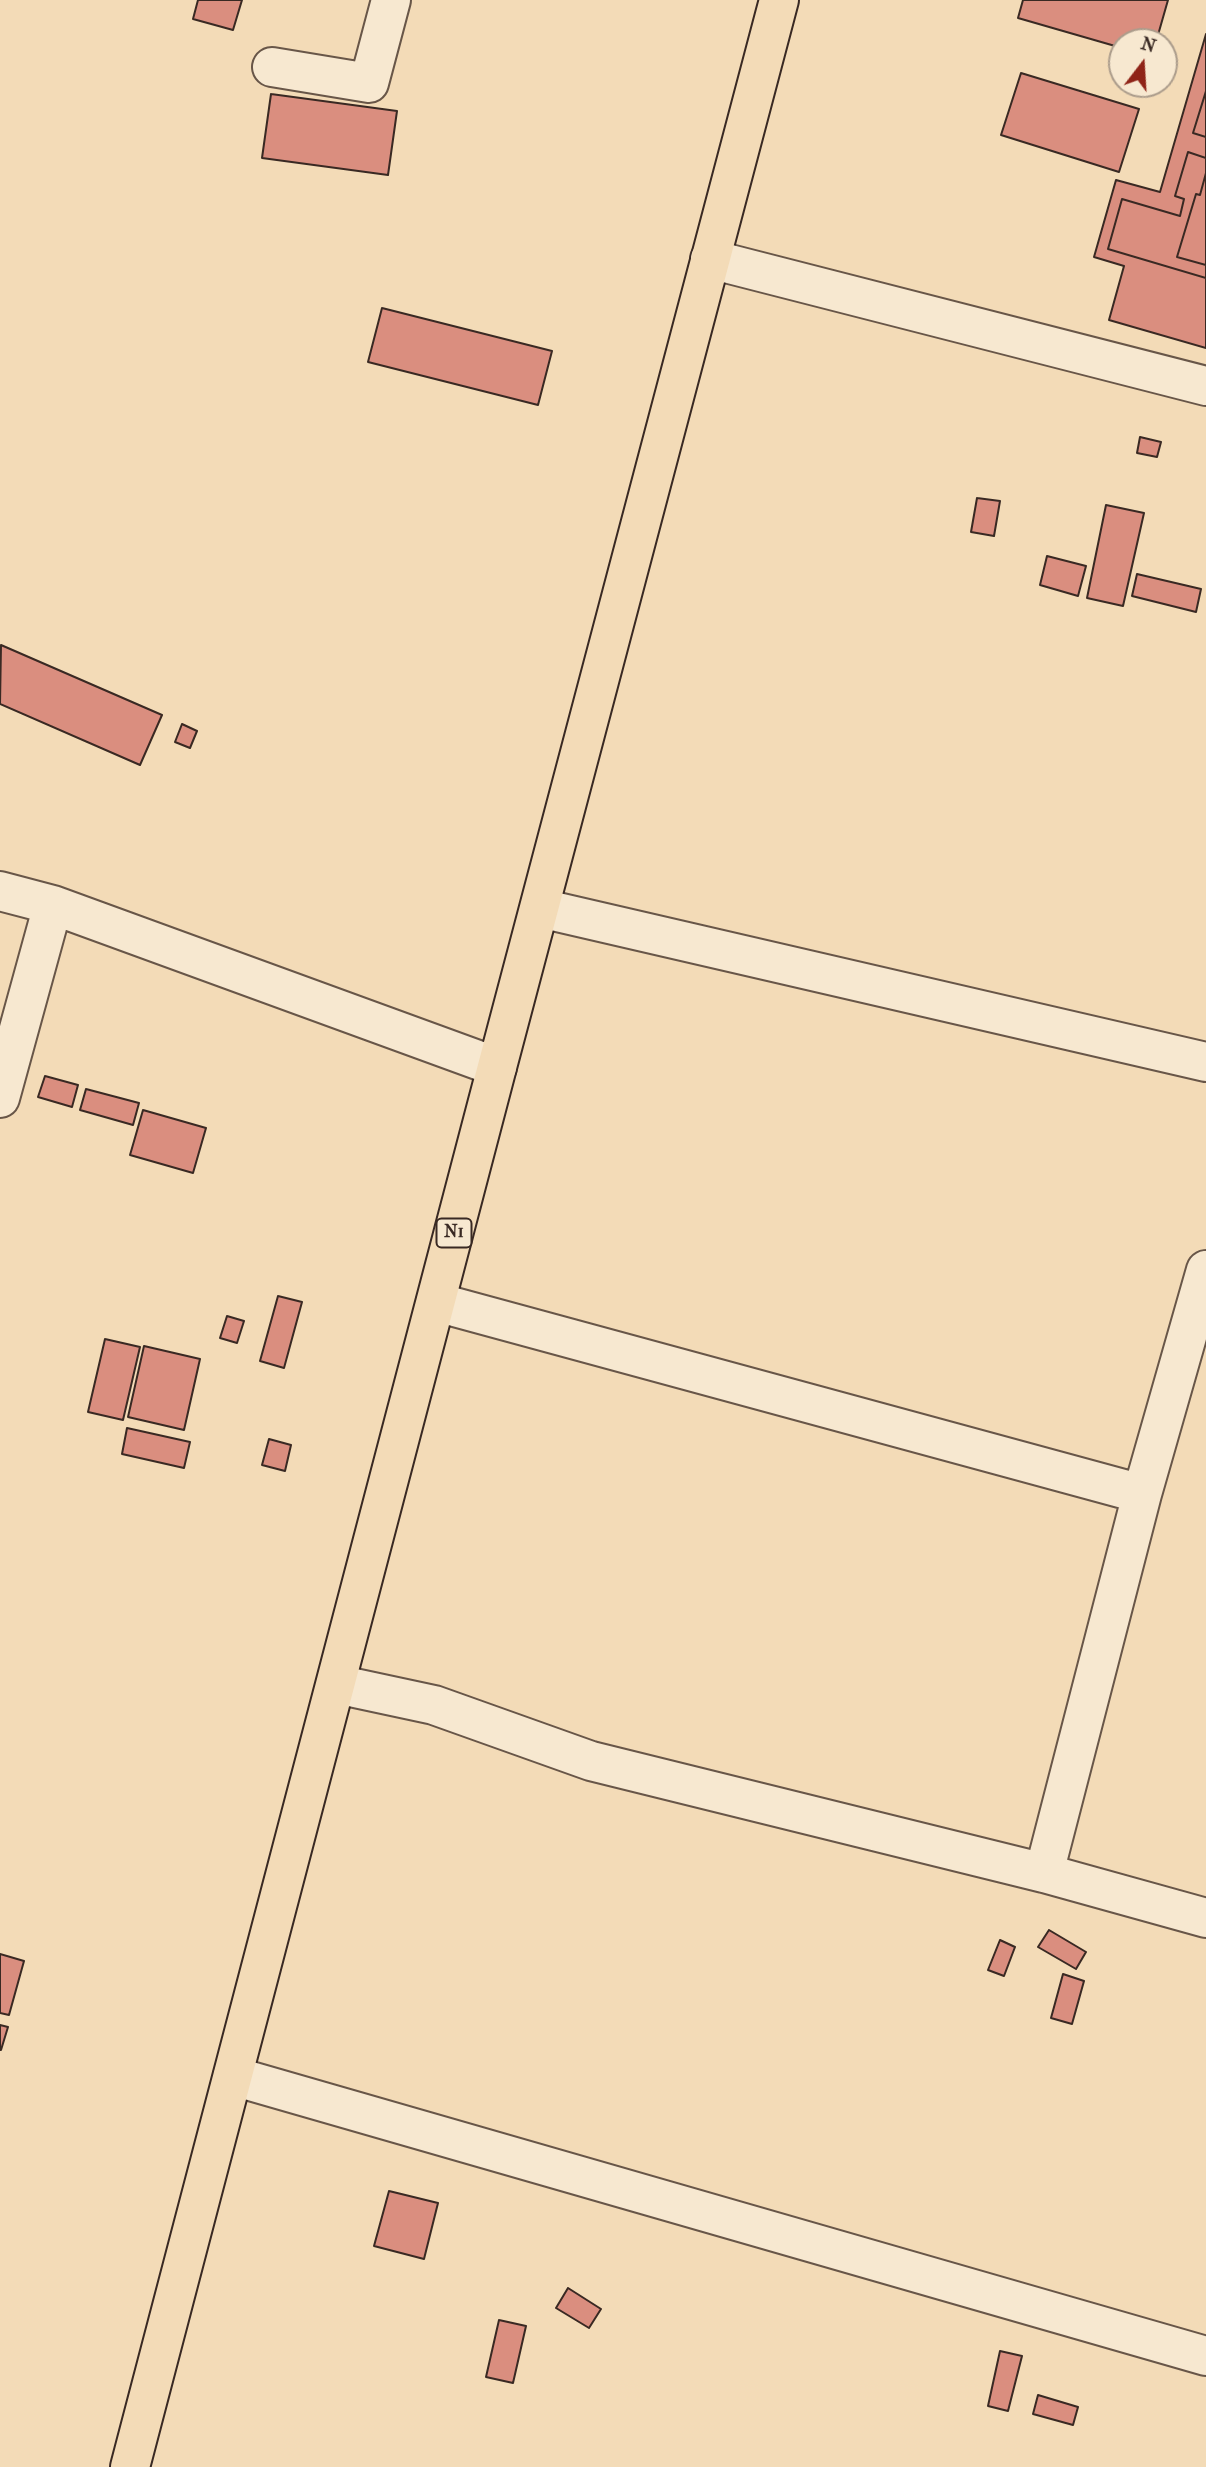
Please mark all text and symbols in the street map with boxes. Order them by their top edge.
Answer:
north arrow [1108,28,1178,98]
text: N [1138,32,1159,57]
road number: N1 [436,1218,472,1248]

